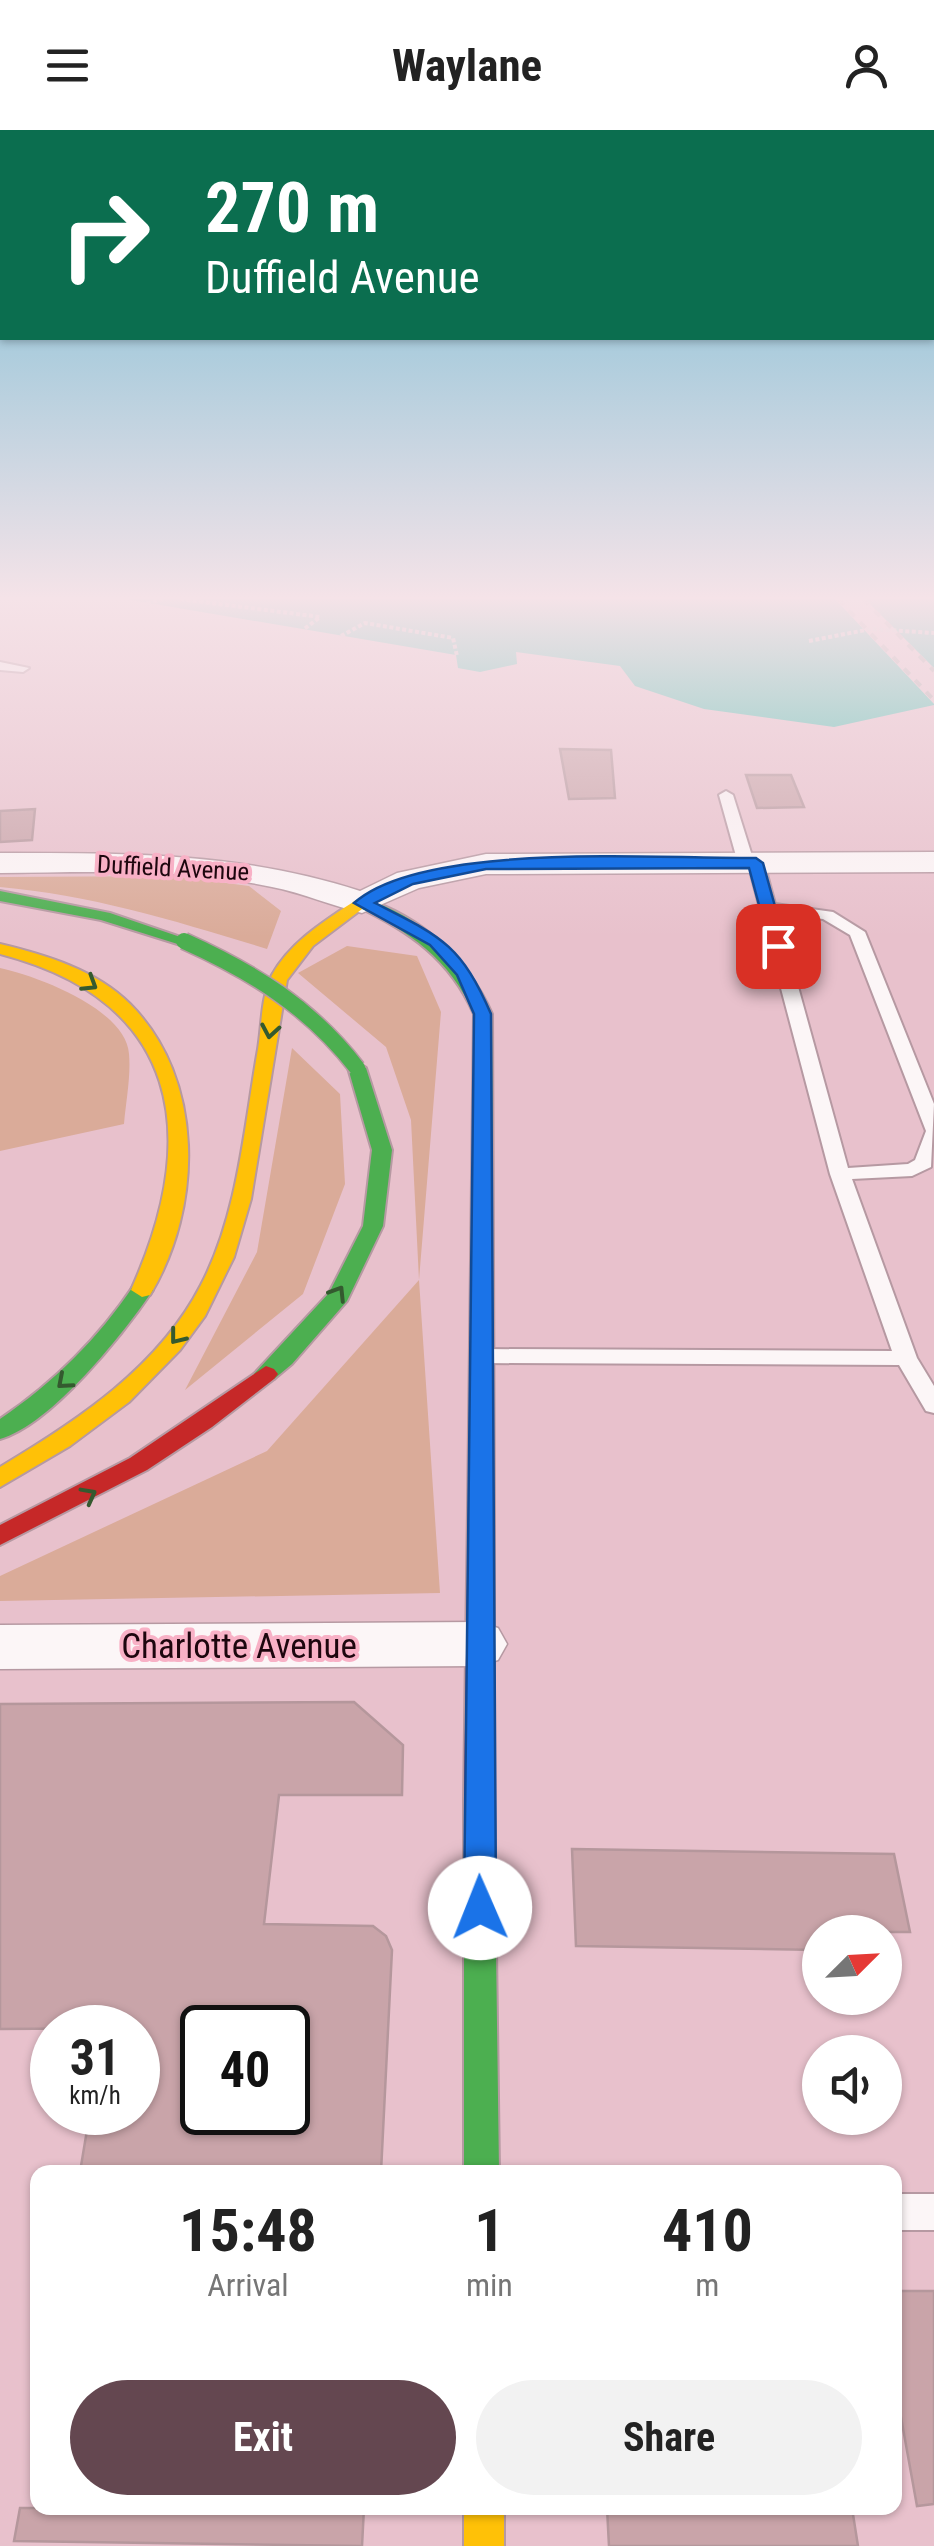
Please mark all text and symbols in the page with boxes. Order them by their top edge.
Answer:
icon: menu [40,38,95,93]
icon: person [839,38,894,93]
text: Waylane [392,39,542,92]
text: 270 m [205,167,379,249]
icon: right [40,170,170,300]
text: Duffield Avenue [205,251,480,304]
street label: Duffield Avenue [96,850,250,886]
pin [736,904,821,989]
icon: arrive [751,919,806,974]
one-way arrow [79,972,97,991]
one-way arrow [260,1023,281,1039]
one-way arrow [326,1286,345,1304]
one-way arrow [171,1326,188,1344]
one-way arrow [58,1370,76,1388]
one-way arrow [78,1488,96,1508]
street label: Charlotte Avenue [121,1626,357,1667]
position arrow [428,1856,532,1960]
north arrow [802,1915,902,2015]
map controls [802,1915,902,2135]
speed limit sign: 40 [180,2005,310,2135]
text: 31 [70,2029,120,2087]
button: sound [802,2035,902,2135]
text: km/h [69,2081,121,2110]
text: 15:48 [179,2195,317,2266]
text: 1 [474,2195,505,2266]
text: 410 [662,2195,753,2266]
text: Arrival [207,2266,289,2304]
text: min [466,2266,513,2304]
text: m [695,2266,719,2304]
button: Exit [70,2380,456,2495]
button: Share [476,2380,862,2495]

